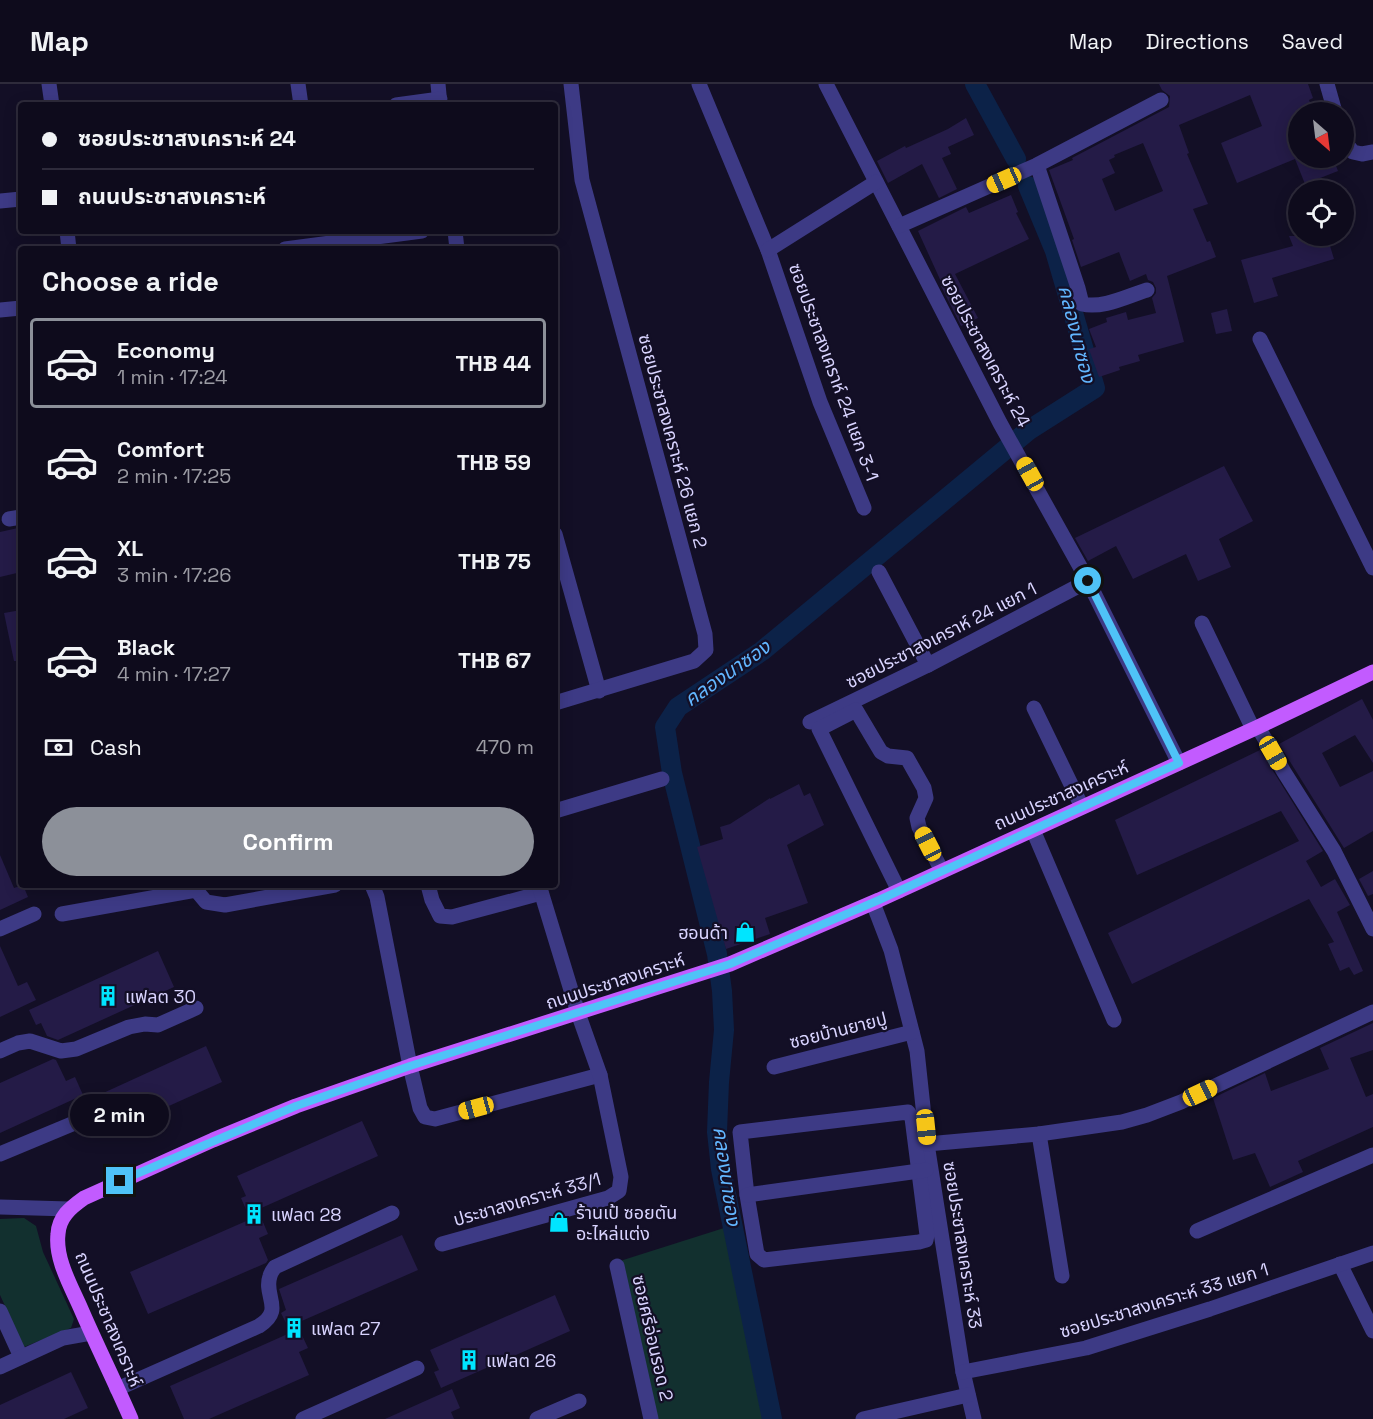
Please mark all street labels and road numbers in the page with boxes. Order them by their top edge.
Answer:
street label: ซอยประชาสงเคราห์ 24 แยก 3-1 [784,260,884,484]
street label: ซอยประชาสงเคราะห์ 24 [936,271,1036,431]
street label: ซอยประชาสงเคราะห์ 26 แยก 2 [633,331,713,551]
street label: ซอยประชาสงเคราห์ 24 แยก 1 [842,577,1040,693]
street label: ถนนประชาสงเคราะห์ [990,755,1132,835]
street label: ถนนประชาสงเคราะห์ [543,948,688,1014]
street label: ซอยบ้านยายปู [787,1007,889,1054]
street label: ซอยประชาสงเคราะห์ 33 [938,1160,988,1330]
street label: ประชาสงเคราะห์ 33/1 [451,1167,603,1231]
street label: ถนนประชาสงเคราะห์ [70,1248,148,1390]
street label: ซอยประชาสงเคราะห์ 33 แยก 1 [1057,1257,1271,1343]
street label: ซอยศรีอ่อนรอด 2 [627,1273,679,1403]

